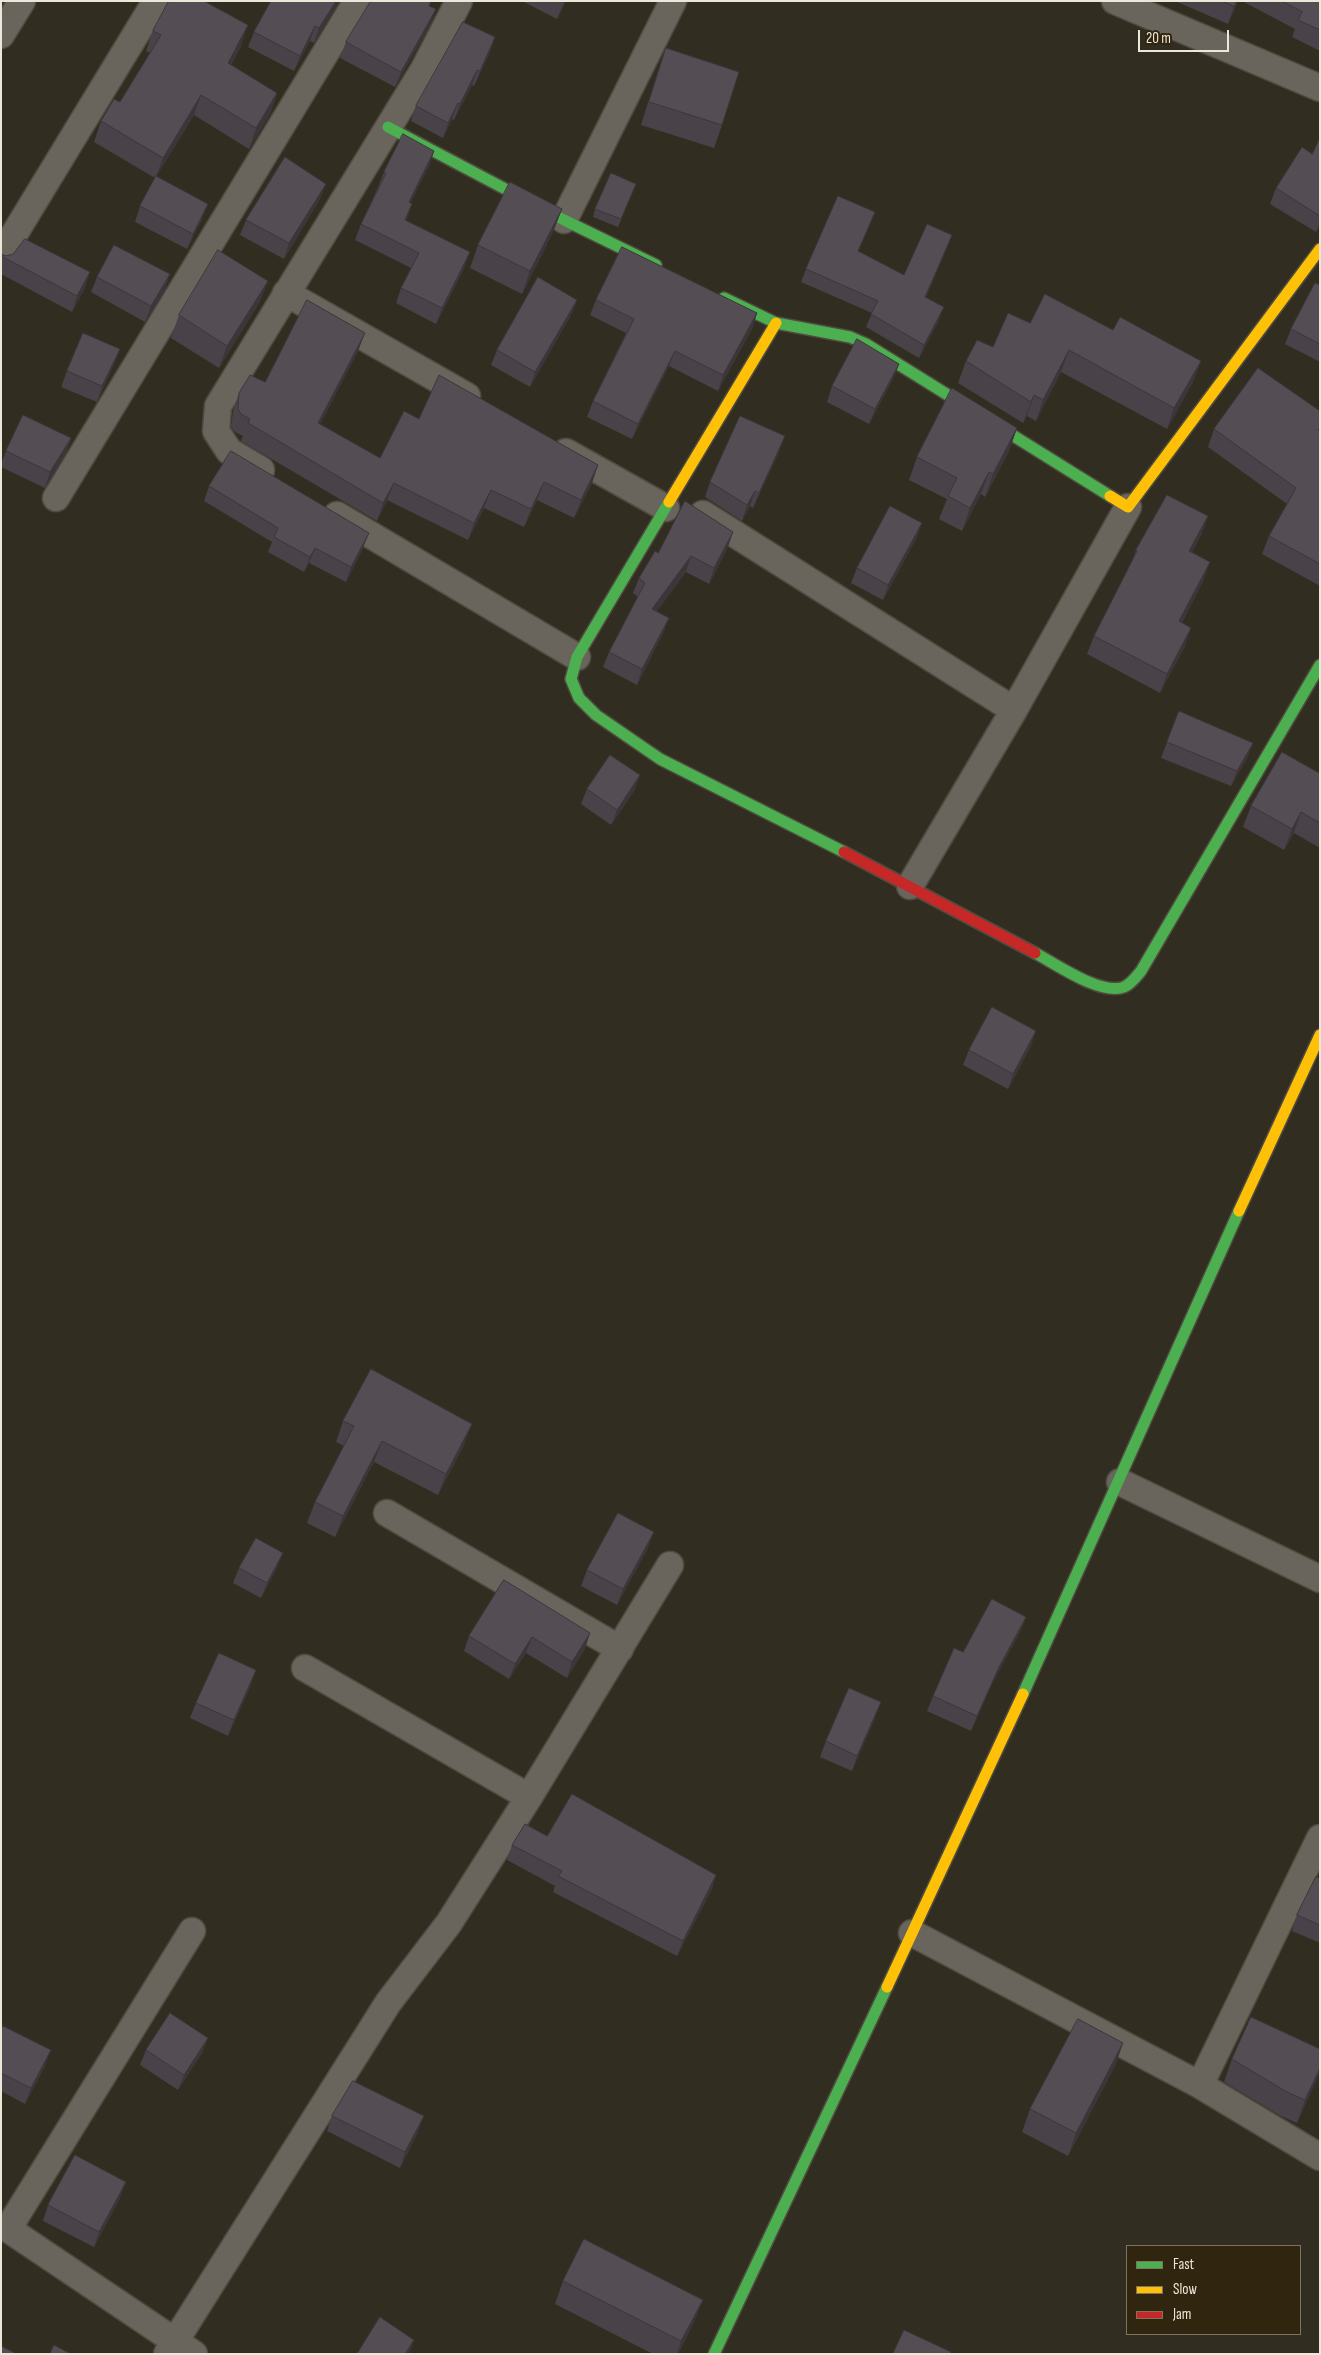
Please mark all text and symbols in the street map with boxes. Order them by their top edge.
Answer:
scale bar [1141,20,1232,52]
text: 20 m [1146,29,1171,48]
legend [1126,2245,1301,2335]
text: Fast [1173,2255,1194,2274]
text: Slow [1173,2280,1197,2299]
text: Jam [1173,2305,1191,2324]

